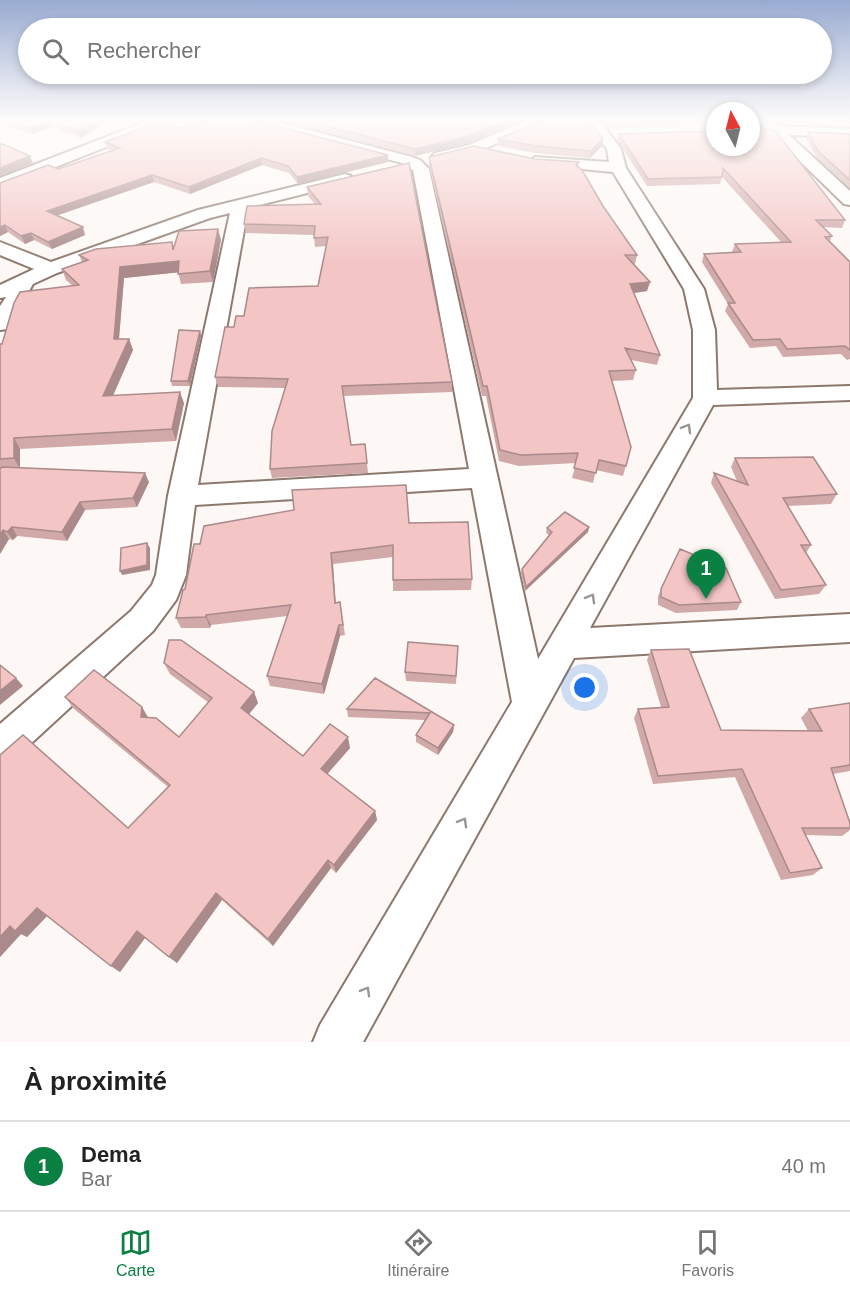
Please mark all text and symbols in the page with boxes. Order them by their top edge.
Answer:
search box [18,18,832,84]
icon: search [39,35,72,68]
text: Rechercher [87,38,201,63]
north arrow [706,102,760,156]
one-way arrow [680,424,692,434]
pin: 1 [686,550,726,599]
one-way arrow [583,594,595,604]
your location [570,673,599,702]
one-way arrow [456,818,467,828]
one-way arrow [359,987,370,997]
text: À proximité [24,1066,167,1096]
text: Dema [81,1142,141,1167]
text: 1 [38,1155,49,1177]
text: 40 m [782,1155,826,1177]
text: Bar [81,1168,112,1190]
tab: Carte [116,1226,155,1280]
tab: Itinéraire [387,1226,449,1280]
tab: Favoris [681,1226,734,1280]

